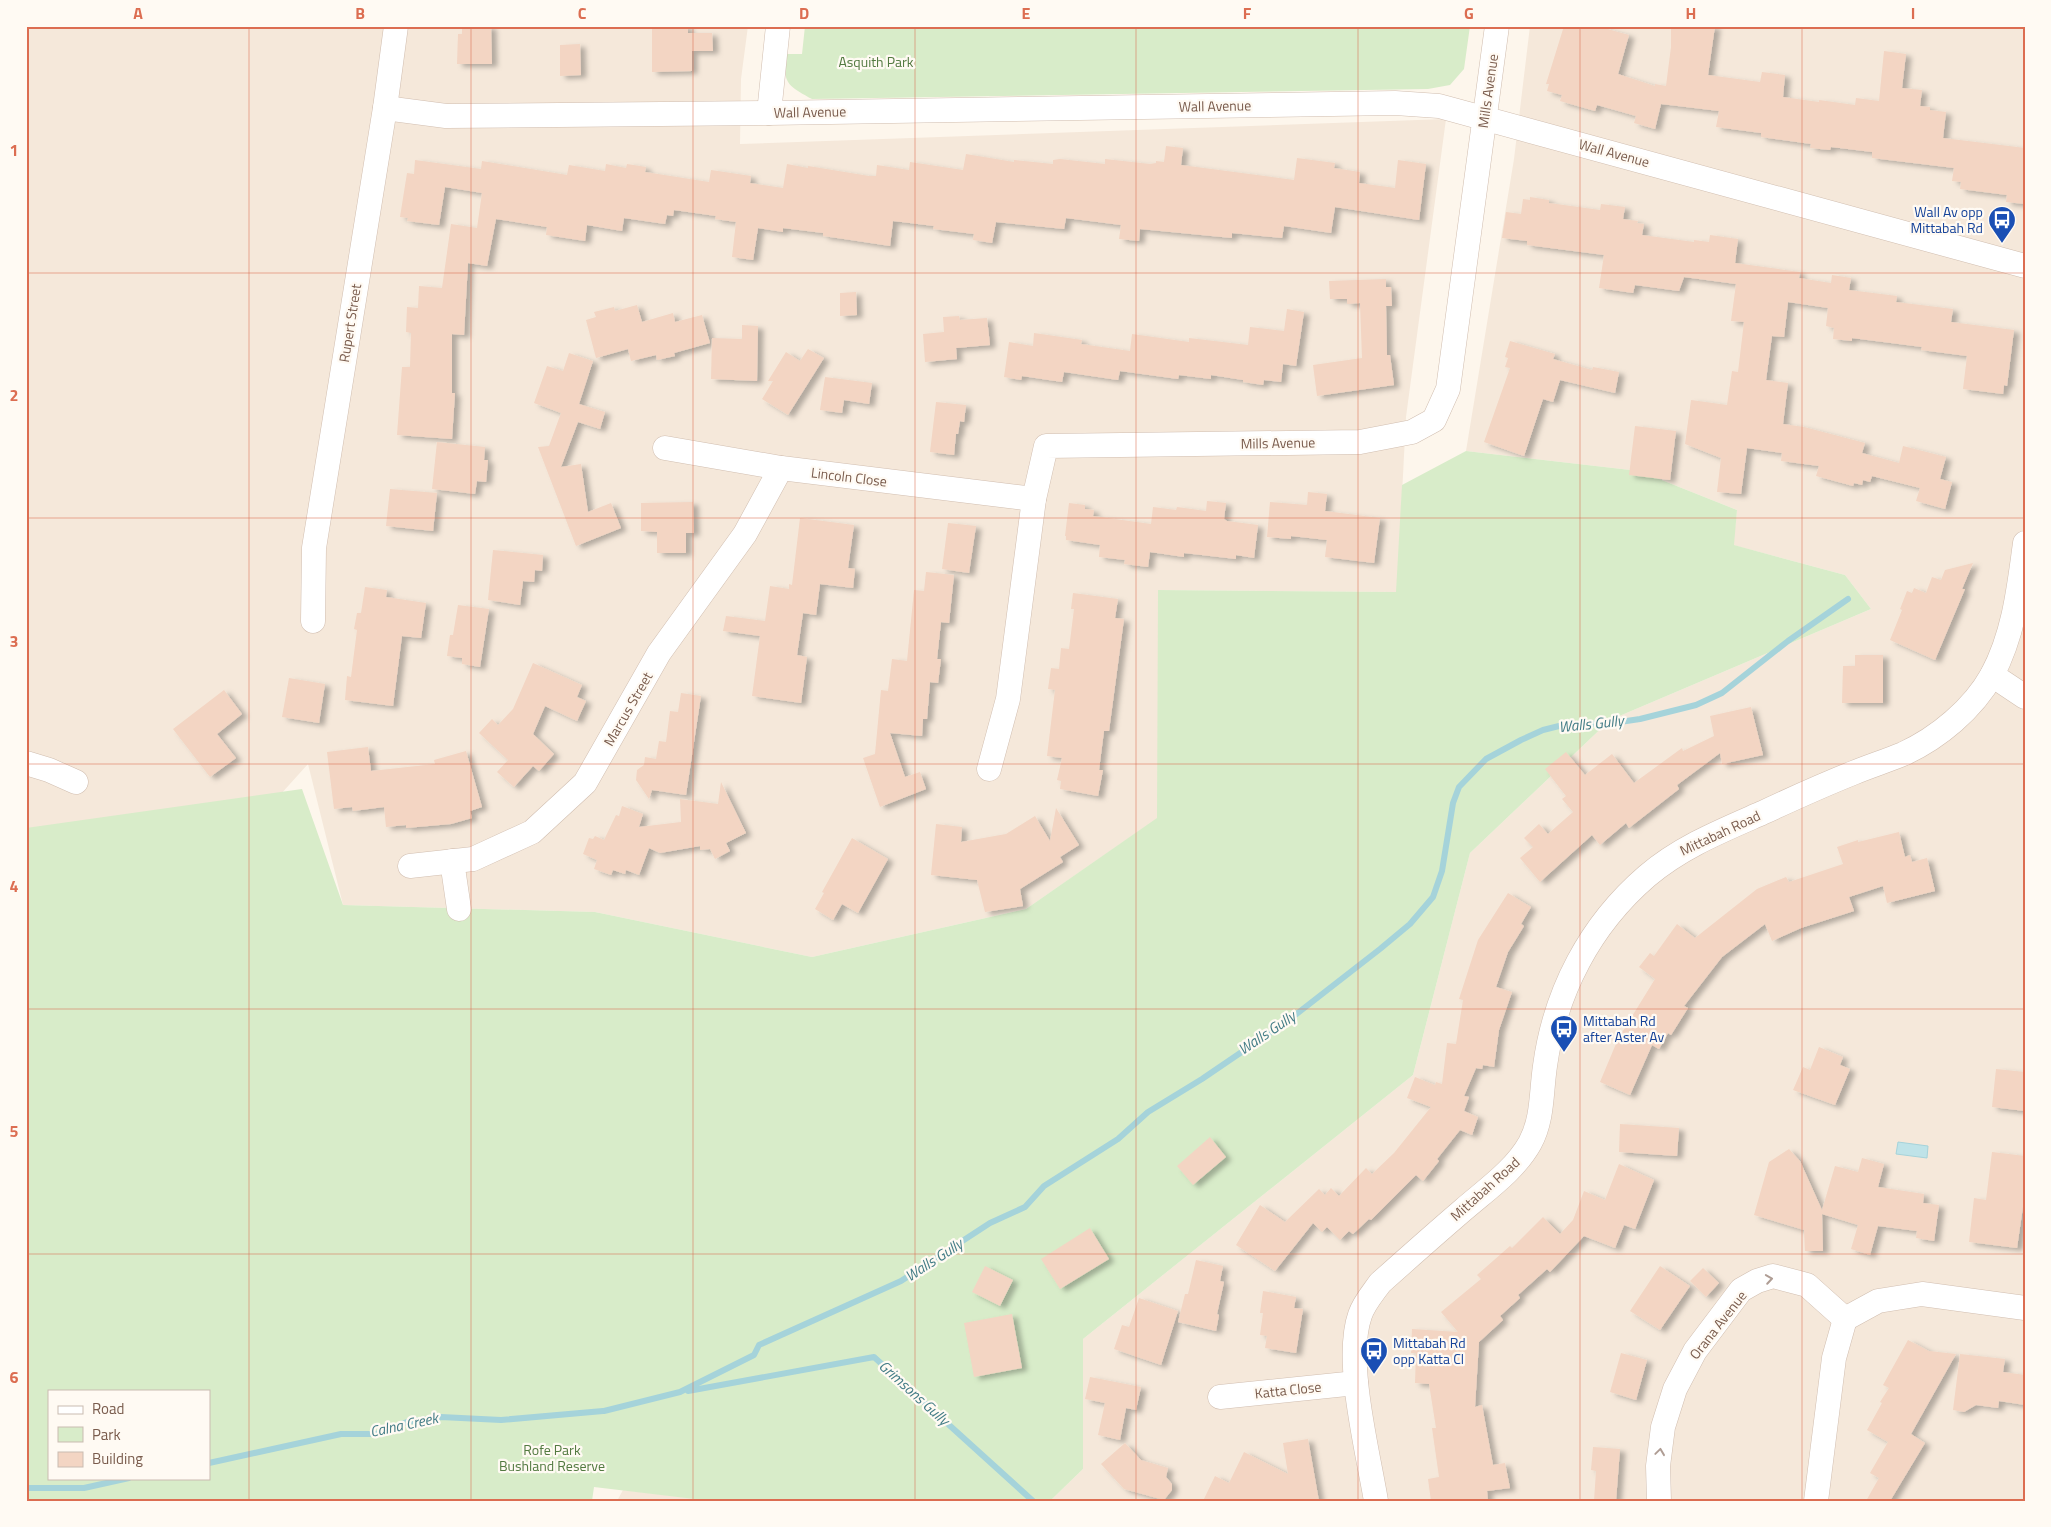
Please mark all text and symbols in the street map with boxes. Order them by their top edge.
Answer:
text: A [133,1,143,25]
text: B [355,1,365,25]
text: C [578,1,587,25]
text: D [799,1,809,25]
text: E [1022,1,1031,25]
text: F [1243,1,1252,25]
text: G [1464,1,1474,25]
text: H [1686,1,1696,25]
text: I [1911,1,1915,25]
park label: Asquith Park [838,51,914,72]
street label: Mills Avenue [1472,52,1503,129]
street label: Wall Avenue [1179,94,1251,117]
street label: Wall Avenue [774,100,846,123]
street label: Wall Avenue [1576,133,1652,172]
text: 1 [10,138,18,162]
place label: Wall Av opp Mittabah Rd [1910,201,1983,238]
bus stop icon: Wall Av opp Mittabah Rd [1987,205,2017,244]
street label: Rupert Street [333,282,366,364]
text: 2 [10,383,18,407]
street label: Mills Avenue [1240,431,1316,454]
street label: Lincoln Close [810,461,888,492]
text: 3 [10,629,18,653]
street label: Marcus Street [598,668,657,750]
water label: Walls Gully [1557,708,1627,738]
street label: Mittabah Road [1676,805,1764,860]
text: 4 [10,874,19,898]
water label: Walls Gully [1233,1004,1302,1060]
place label: Mittabah Rd after Aster Av [1583,1010,1664,1047]
bus stop icon: Mittabah Rd after Aster Av [1549,1014,1579,1053]
text: 5 [10,1119,19,1143]
street label: Mittabah Road [1445,1152,1524,1226]
water label: Walls Gully [900,1231,969,1287]
one-way arrow [1765,1274,1773,1284]
street label: Orana Avenue [1684,1286,1751,1364]
place label: Mittabah Rd opp Katta Cl [1393,1332,1466,1369]
bus stop icon: Mittabah Rd opp Katta Cl [1359,1336,1389,1375]
water label: Grimsons Gully [874,1355,956,1432]
text: 6 [10,1365,19,1389]
street label: Katta Close [1254,1376,1322,1403]
legend [48,1390,210,1480]
text: Road [92,1397,124,1420]
water label: Calna Creek [368,1406,442,1443]
text: Park [92,1423,121,1446]
park label: Rofe Park Bushland Reserve [499,1439,605,1476]
text: Building [92,1447,143,1470]
one-way arrow [1654,1448,1664,1456]

